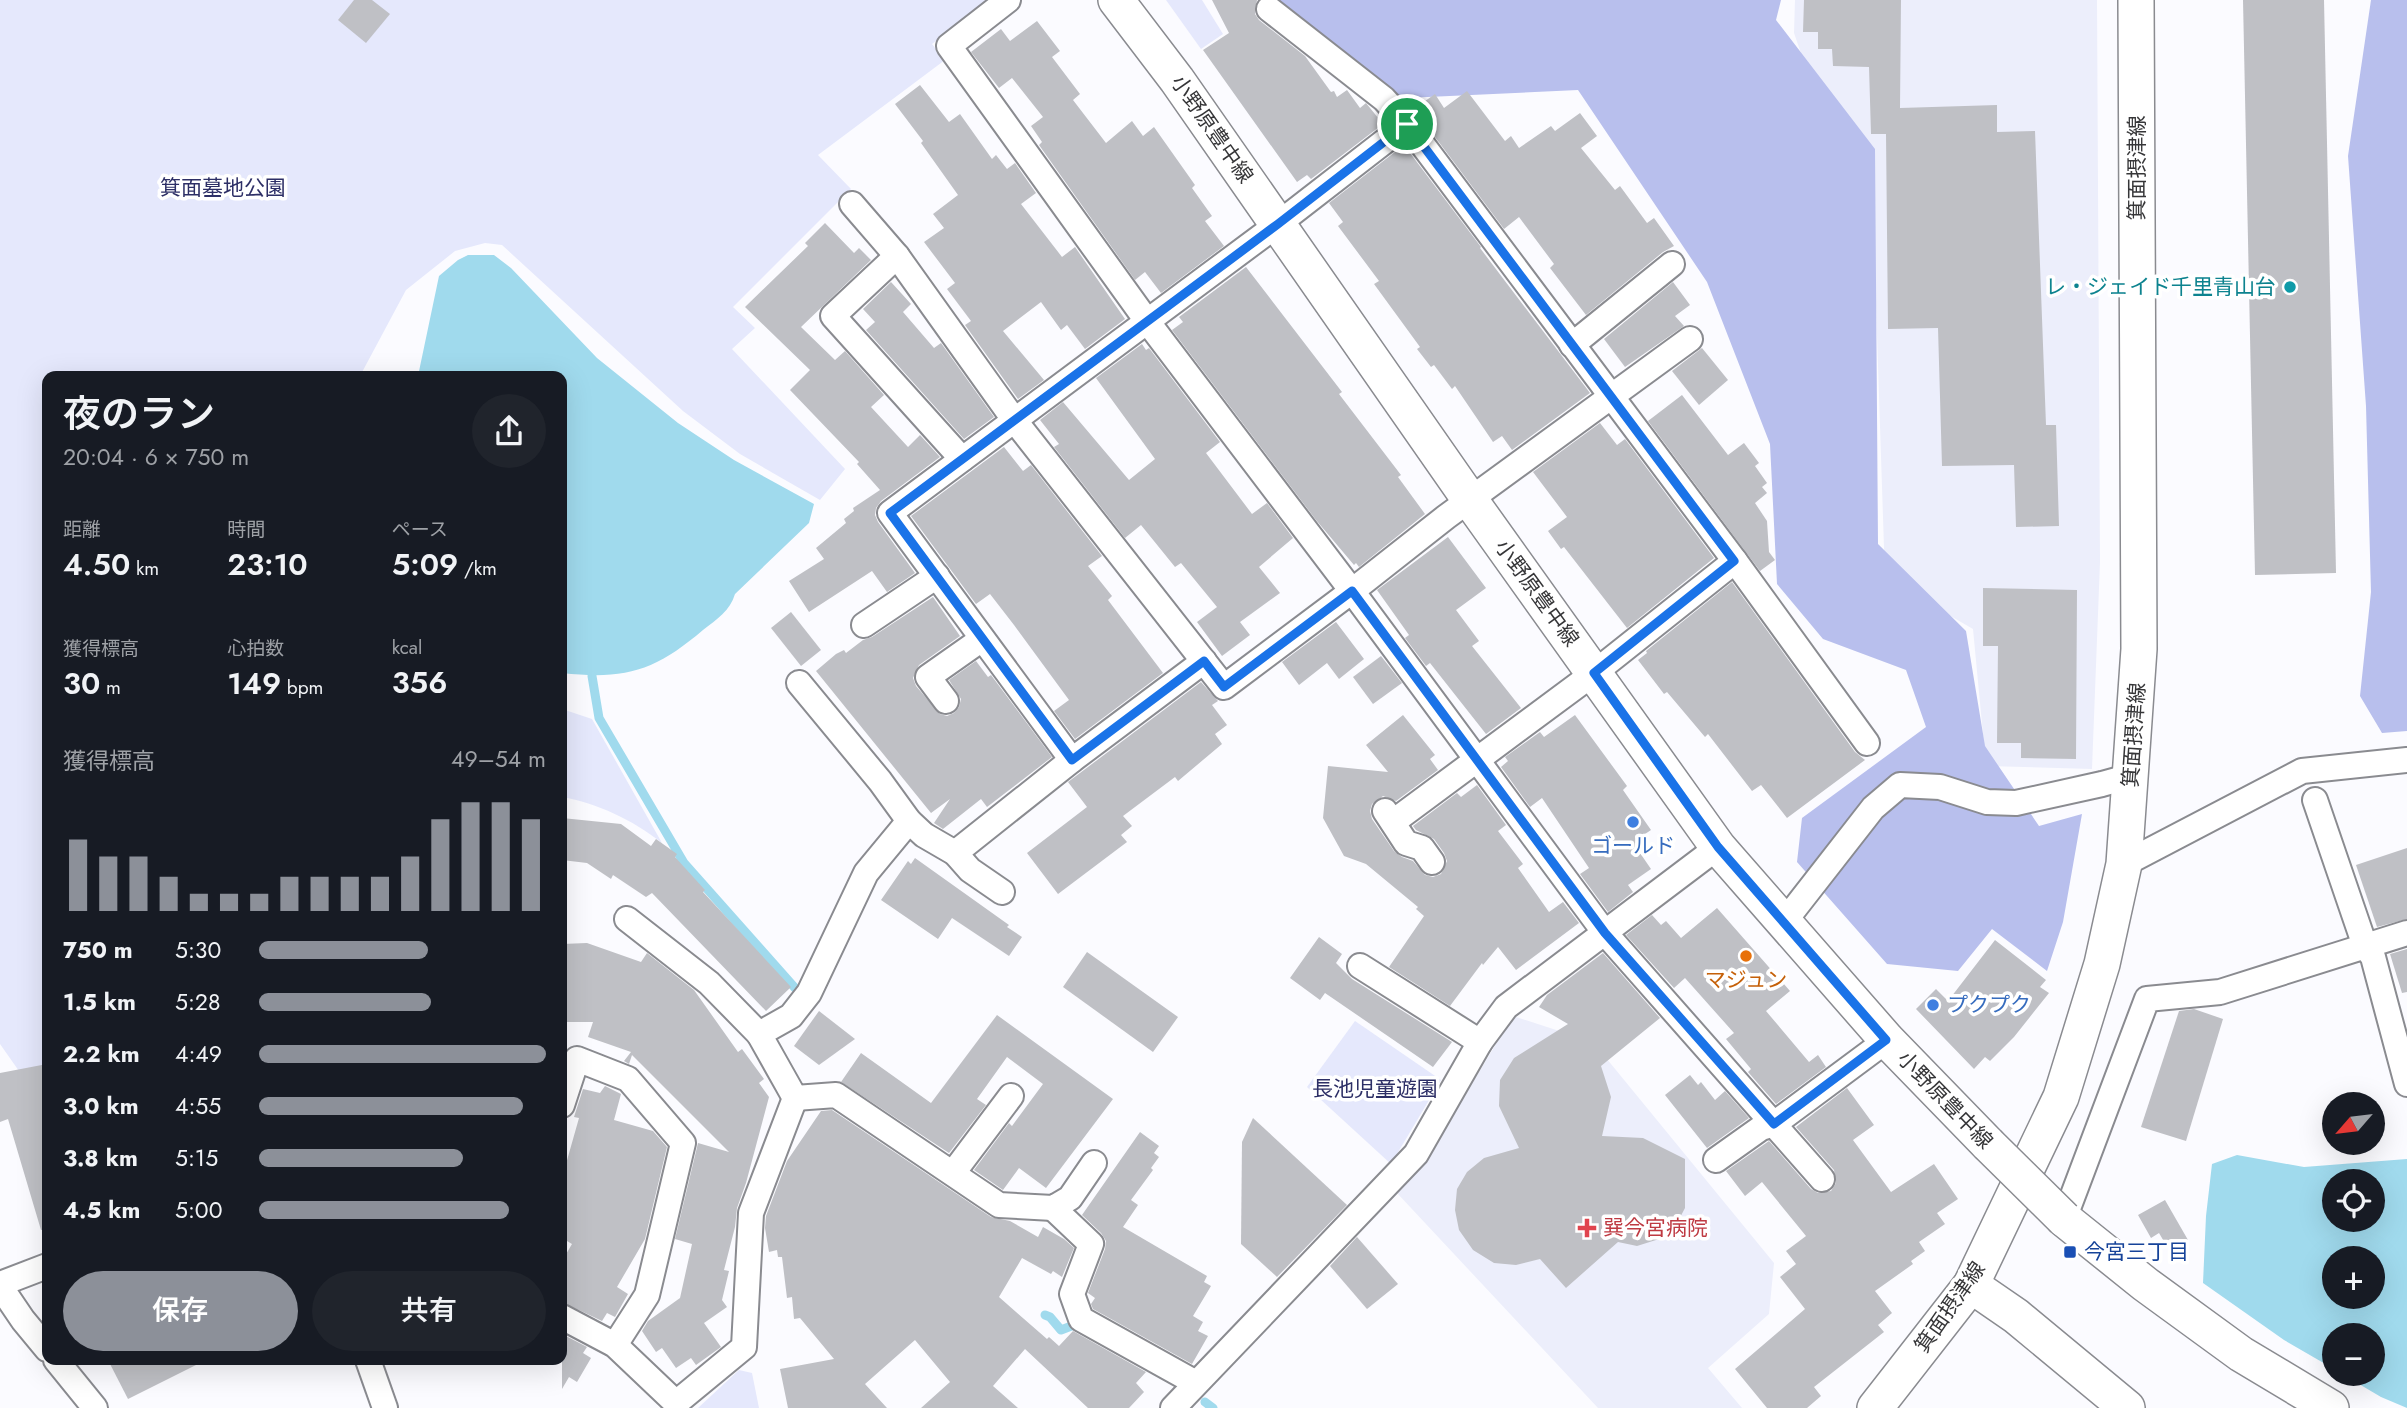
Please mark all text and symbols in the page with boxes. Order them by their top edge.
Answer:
street label: 小野原豊中線 [1164,69,1260,189]
pin [1377,94,1437,154]
icon: arrive [1388,105,1426,143]
street label: 箕面摂津線 [2122,116,2152,221]
park label: 箕面墓地公園 [160,173,286,203]
place label: レ・ジェイド千里青山台 [2045,272,2276,302]
marker: レ・ジェイド千里青山台 [2282,279,2298,295]
text: 夜のラン [63,386,215,441]
button: share [472,394,546,468]
text: 20:04 · 6 × 750 m [63,440,249,474]
text: 距離 [63,516,101,543]
text: 時間 [227,516,265,543]
text: ペース [392,516,448,543]
street label: 小野原豊中線 [1488,533,1586,653]
text: 4.50 [63,543,130,586]
text: 23:10 [227,543,308,586]
text: 5:09 [392,543,458,586]
text: km [130,555,159,582]
text: /km [458,555,497,582]
text: kcal [392,634,422,661]
text: 獲得標高 [63,635,139,662]
text: 心拍数 [227,635,284,662]
text: 356 [392,661,447,704]
text: 30 [63,662,100,705]
text: 149 [227,662,281,705]
text: m [100,674,121,701]
text: bpm [281,674,323,701]
street label: 箕面摂津線 [2115,682,2153,788]
text: 49–54 m [451,742,546,776]
text: 獲得標高 [63,744,155,778]
marker: ゴールド [1625,814,1641,830]
place label: ゴールド [1591,831,1675,861]
text: 750 m [63,933,133,967]
text: 5:30 [175,933,221,967]
marker: マジュン [1738,948,1754,964]
place label: マジュン [1705,965,1787,995]
text: 1.5 km [63,985,136,1019]
text: 5:28 [175,985,221,1019]
place label: プクプク [1947,990,2031,1020]
marker: プクプク [1925,997,1941,1013]
text: 2.2 km [63,1037,140,1071]
text: 4:49 [175,1037,222,1071]
street label: 小野原豊中線 [1890,1044,2000,1156]
park label: 長池児童遊園 [1312,1074,1438,1104]
text: 3.0 km [63,1089,139,1123]
text: 4:55 [175,1089,221,1123]
north arrow [2322,1092,2385,1155]
map controls [2322,1092,2385,1386]
text: 3.8 km [63,1141,138,1175]
text: 5:15 [175,1141,218,1175]
button: locate [2322,1169,2385,1232]
text: 4.5 km [63,1193,140,1227]
text: 5:00 [175,1193,222,1227]
place label: 巽今宮病院 [1603,1213,1708,1243]
marker: 巽今宮病院 [1577,1218,1597,1238]
place label: 今宮三丁目 [2084,1237,2189,1267]
marker: 今宮三丁目 [2062,1244,2078,1260]
button: + [2322,1246,2385,1309]
street label: 箕面摂津線 [1908,1255,1992,1359]
button: 保存 [63,1271,298,1351]
button: 共有 [312,1271,546,1351]
button: − [2322,1323,2385,1386]

